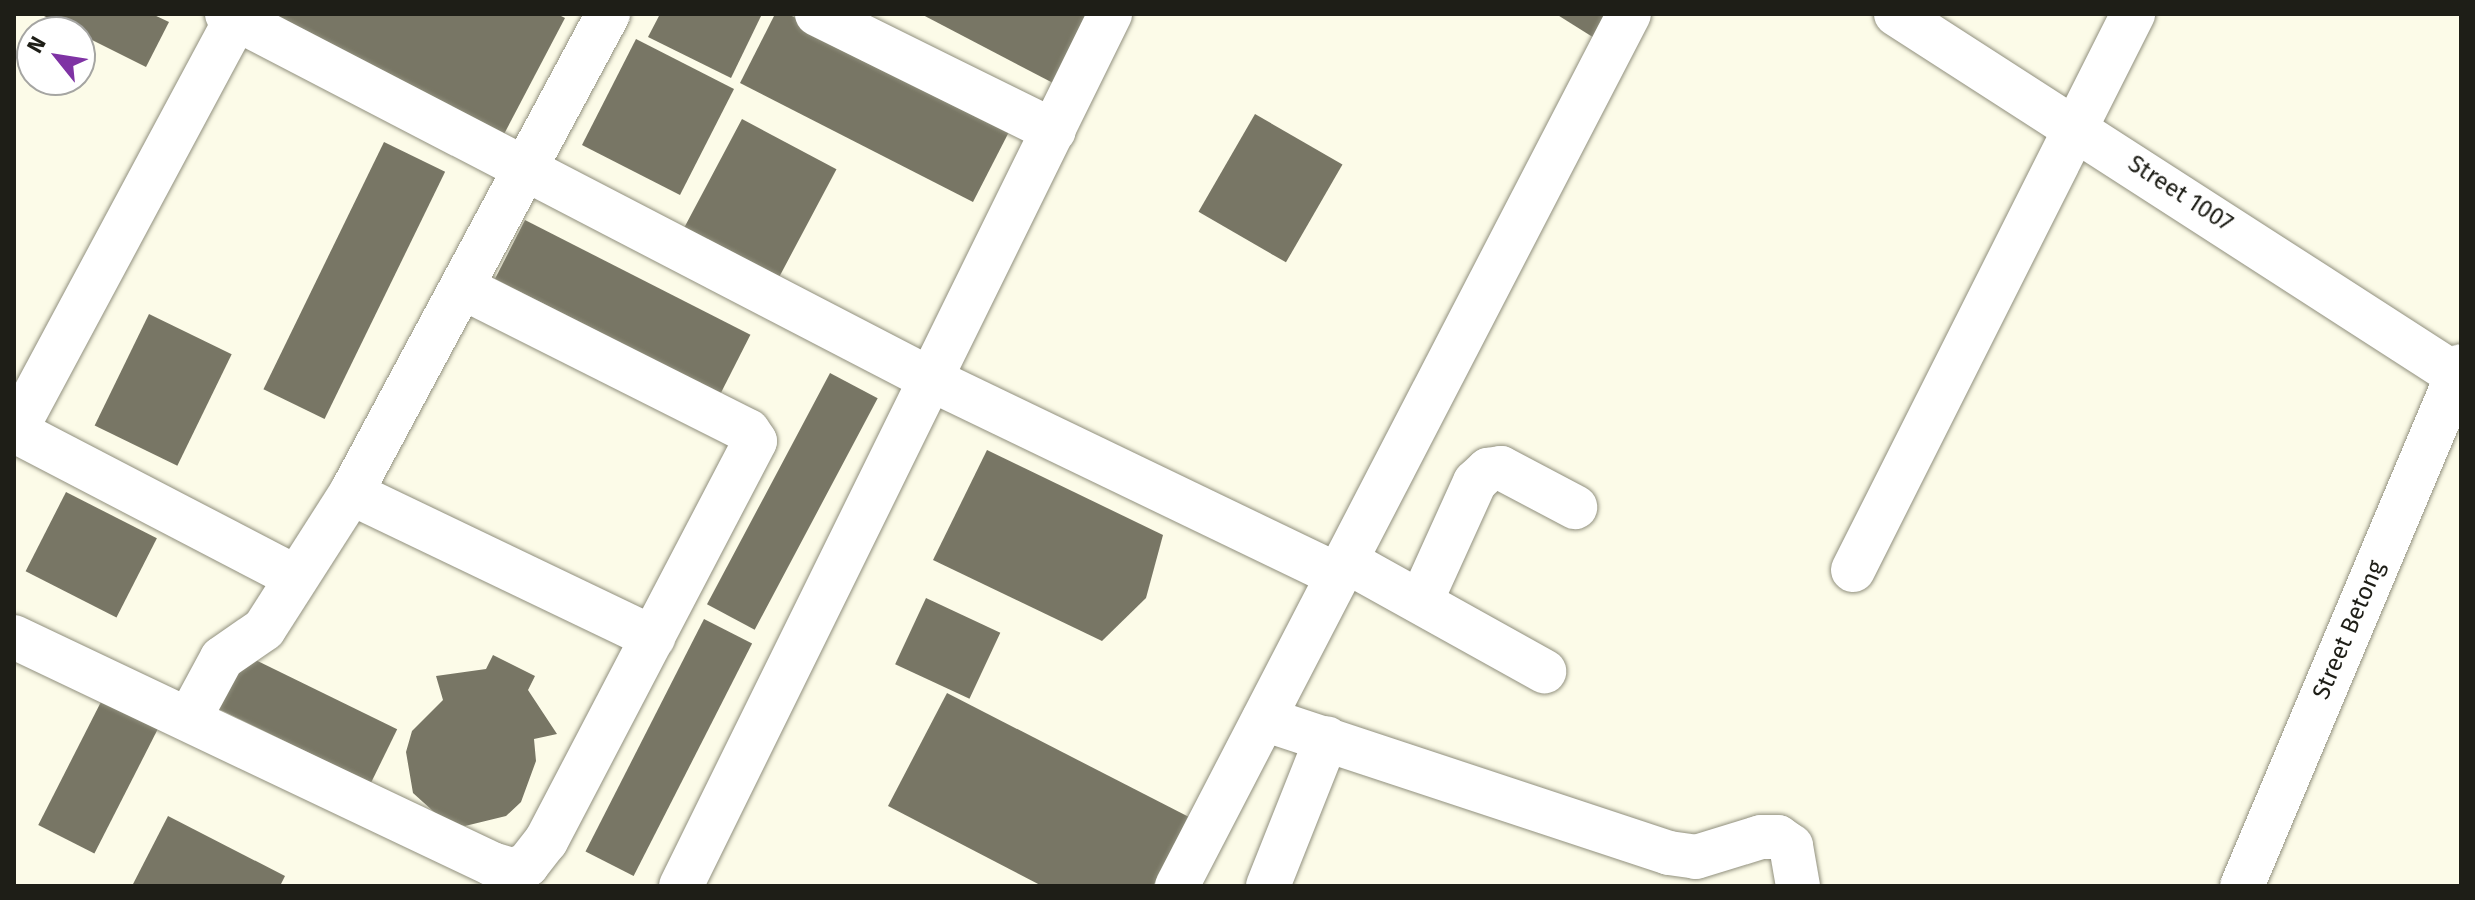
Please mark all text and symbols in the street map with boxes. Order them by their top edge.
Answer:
north arrow [16,16,96,96]
text: N [21,32,52,58]
street label: Street 1007 [2122,150,2238,238]
street label: Street Betong [2307,556,2391,704]

